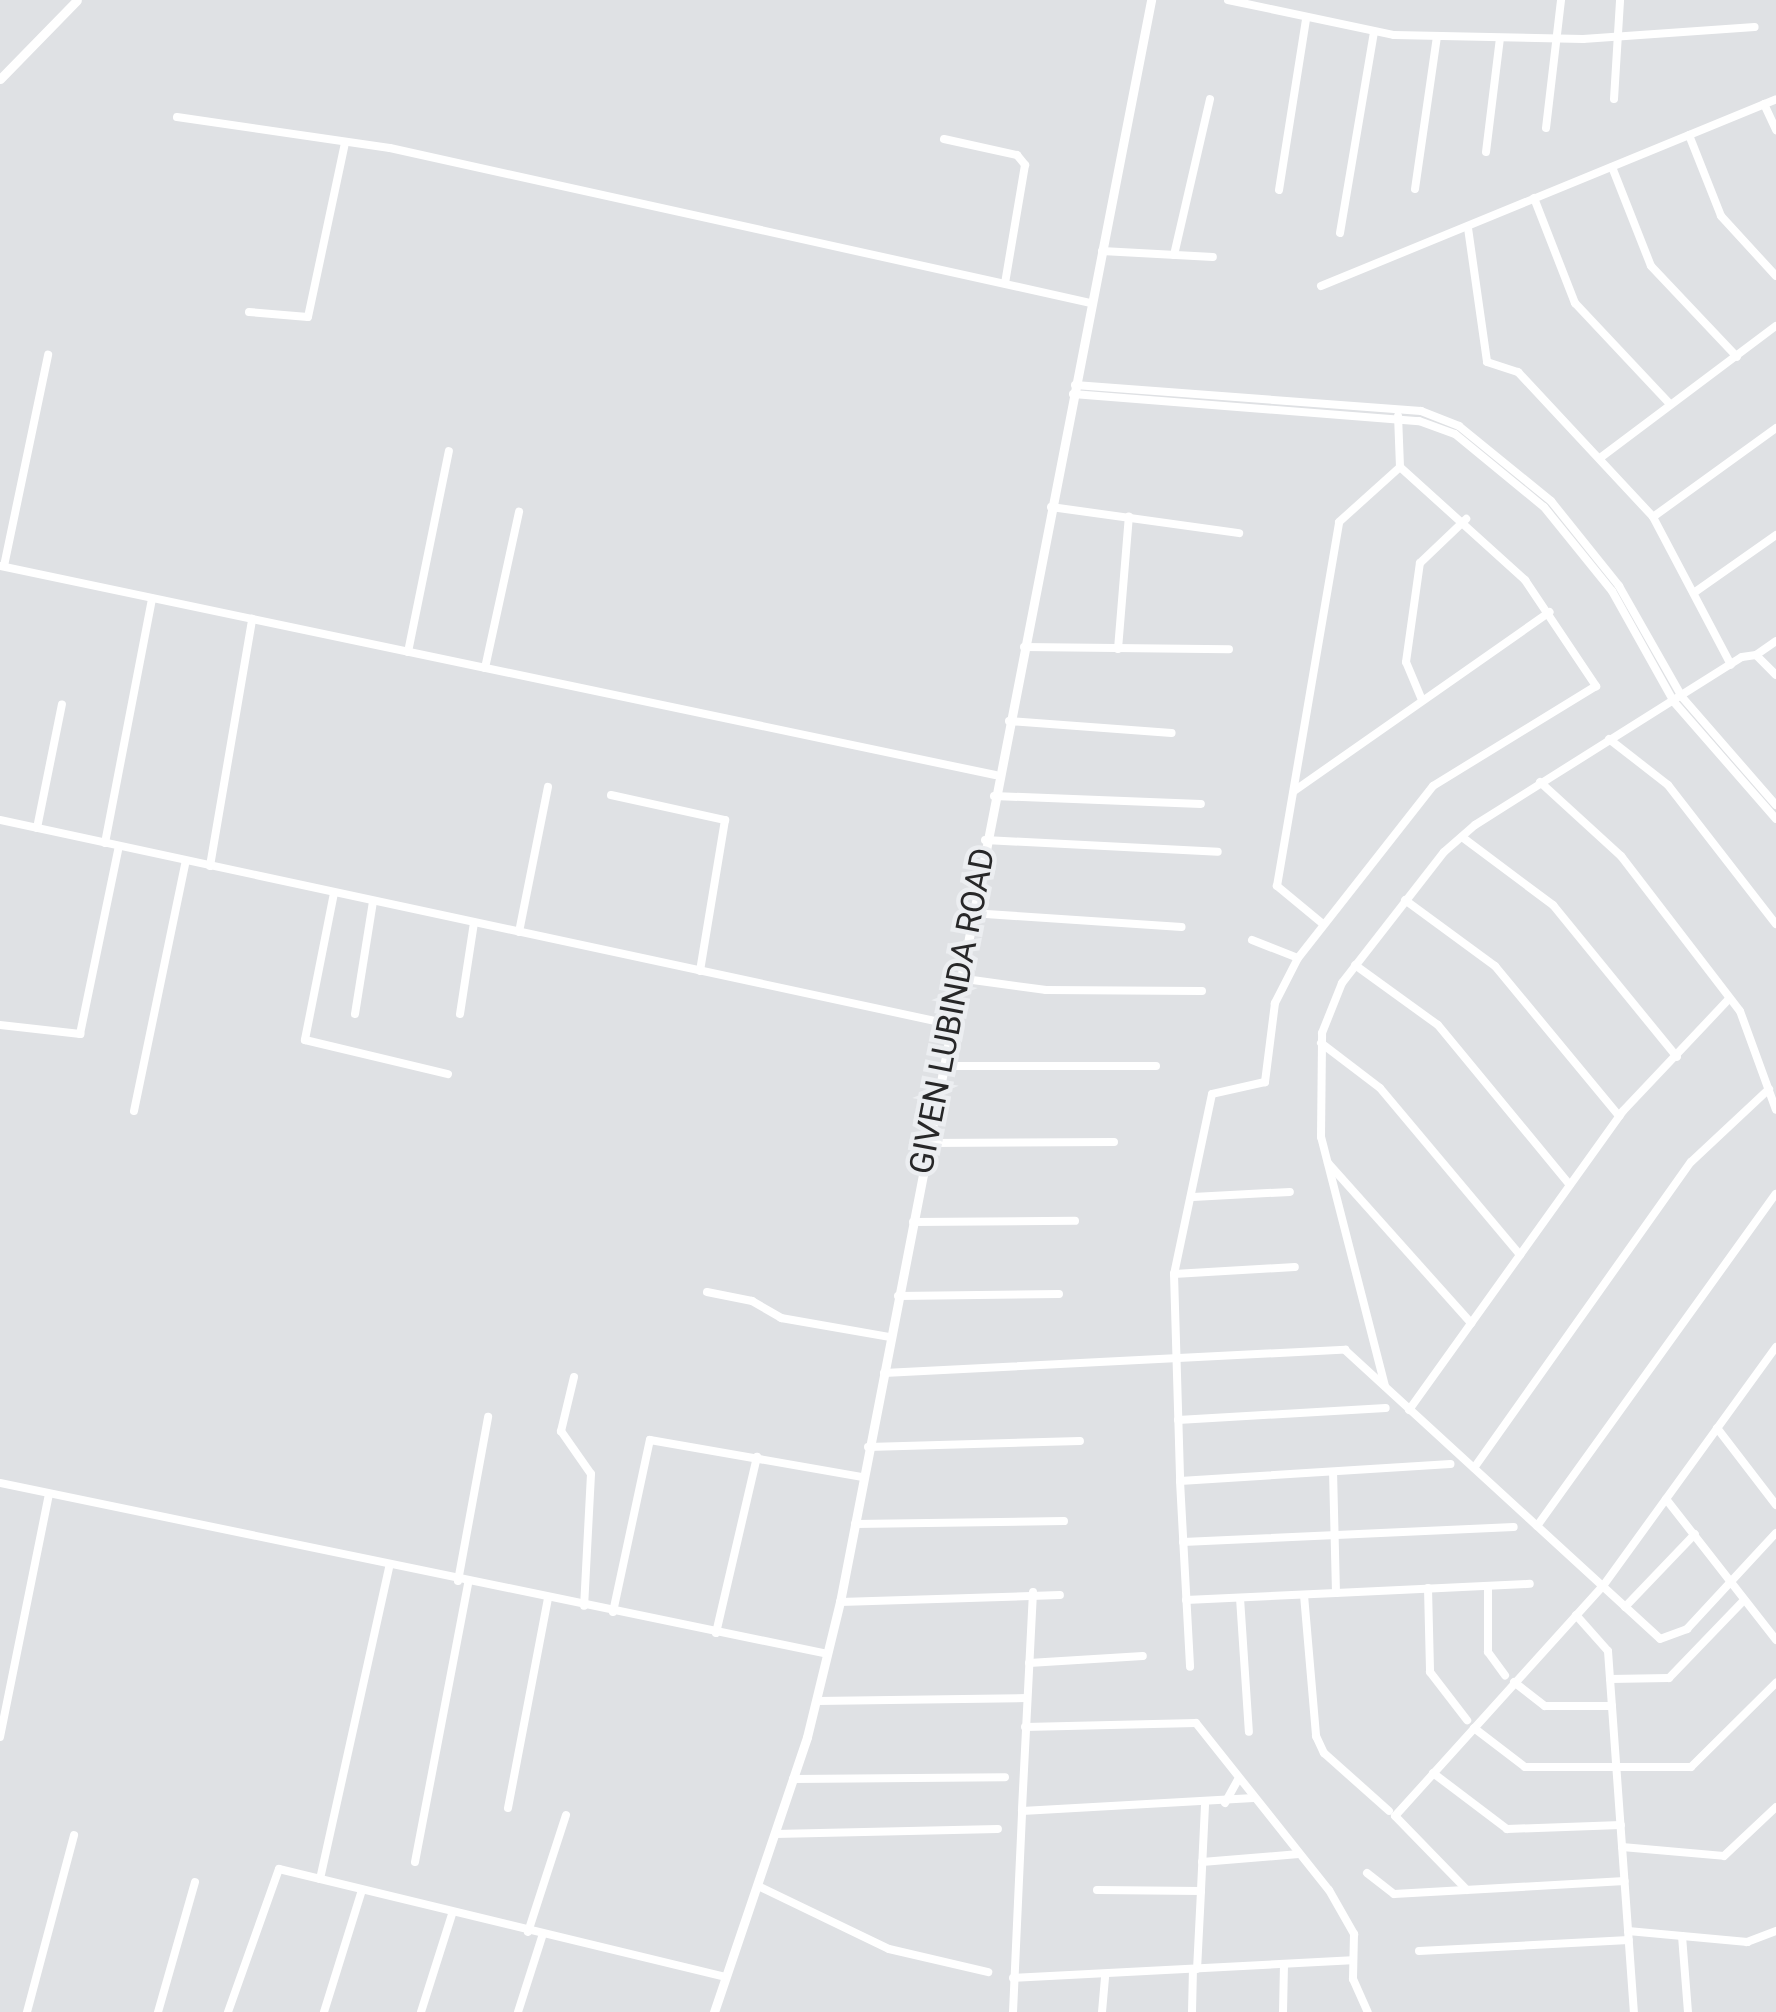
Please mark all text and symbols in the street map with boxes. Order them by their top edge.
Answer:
street label: GIVEN LUBINDA ROAD [901,845,1003,1177]

